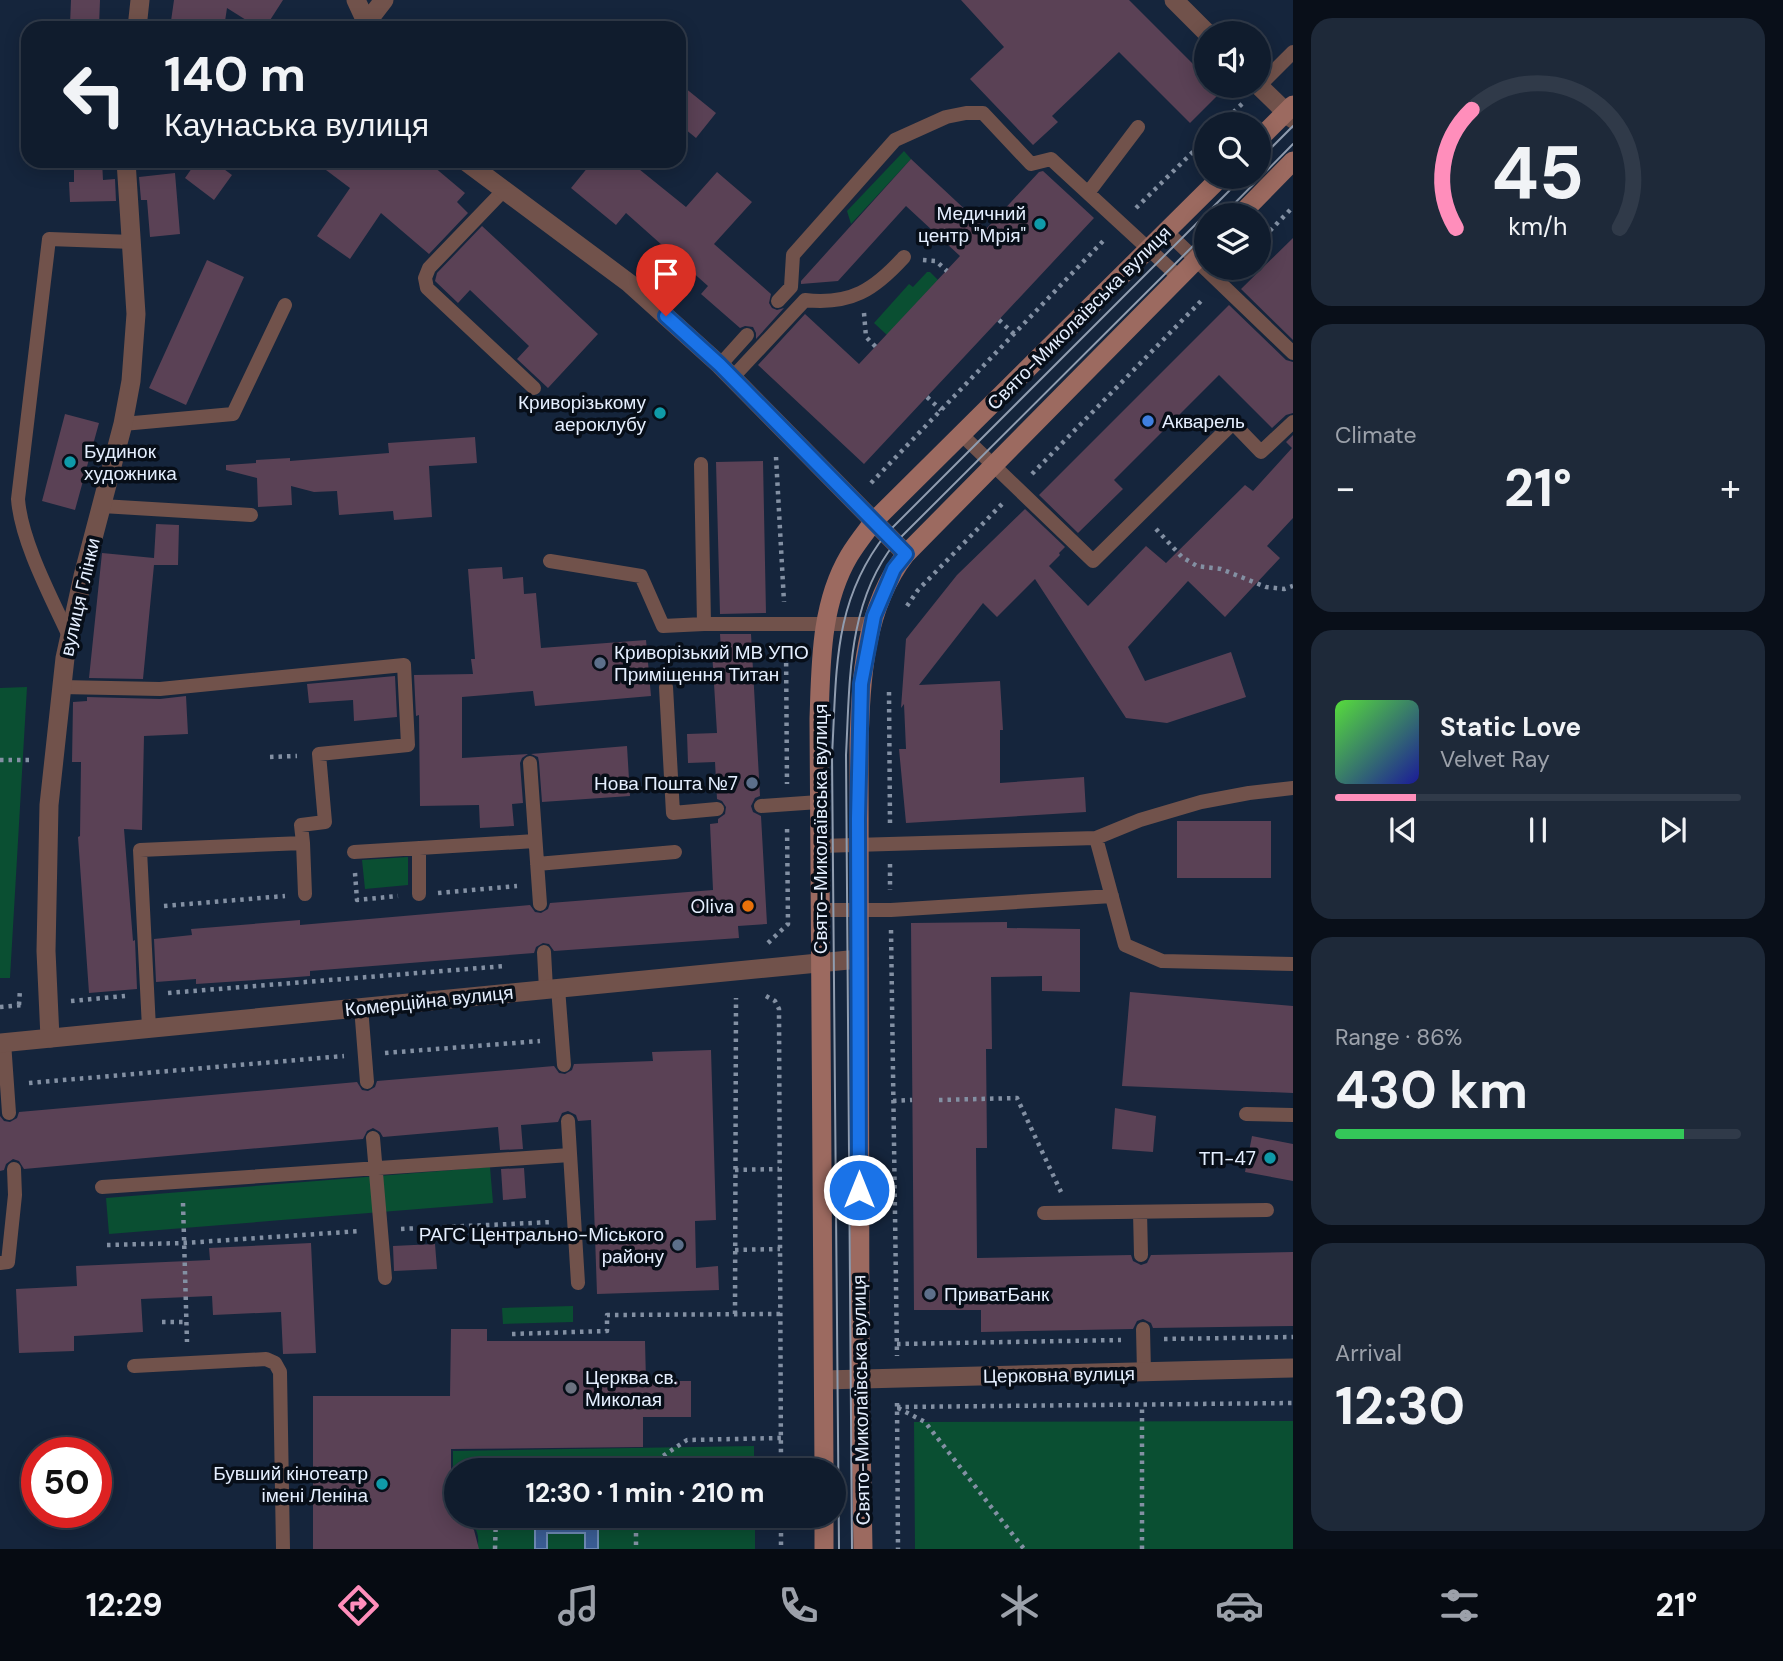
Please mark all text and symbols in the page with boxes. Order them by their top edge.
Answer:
map controls [1194,21,1271,280]
button: sound [1194,21,1271,98]
text: 140 m [164,42,306,106]
icon: left [49,49,140,140]
text: Каунаська вулиця [164,104,429,146]
button: search [1194,112,1271,189]
text: 45 [1492,126,1584,221]
place label: Медичний центр "Мрія" [918,201,1026,248]
button: layers [1194,203,1271,280]
text: km/h [1508,210,1568,243]
marker: Медичний центр "Мрія" [1032,216,1048,232]
street label: Свято-Миколаївська вулиця [982,221,1176,415]
pin [636,244,696,316]
icon: arrive [647,255,685,293]
place label: Криворізькому аероклубу [518,390,646,437]
marker: Криворізькому аероклубу [652,405,668,421]
place label: Акварель [1162,409,1245,434]
marker: Акварель [1140,413,1156,429]
text: Climate [1335,420,1417,450]
place label: Будинок художника [84,439,177,486]
marker: Будинок художника [62,454,78,470]
text: 21° [1504,454,1572,522]
text: − [1335,463,1356,513]
text: + [1720,463,1741,513]
street label: вулиця Глінки [54,535,106,659]
place label: Криворізький МВ УПО Приміщення Титан [614,640,809,687]
marker: Криворізький МВ УПО Приміщення Титан [592,655,608,671]
street label: Свято-Миколаївська вулиця [808,704,833,954]
text: Static Love [1440,710,1581,744]
text: Velvet Ray [1440,744,1550,774]
place label: Нова Пошта №7 [594,771,738,796]
marker: Нова Пошта №7 [744,775,760,791]
icon: previous [1384,811,1422,849]
icon: pause [1519,811,1557,849]
icon: next [1654,811,1692,849]
place label: Oliva [691,894,734,919]
marker: Oliva [740,898,756,914]
street label: Комерційна вулиця [344,980,514,1022]
text: Range · 86% [1335,1022,1462,1052]
text: 430 km [1335,1056,1528,1124]
place label: ТП-47 [1199,1146,1256,1171]
marker: ТП-47 [1262,1150,1278,1166]
position arrow [822,1153,896,1227]
place label: РАГС Центрально-Міського району [419,1222,664,1269]
marker: РАГС Центрально-Міського району [670,1237,686,1253]
street label: Свято-Миколаївська вулиця [846,1275,876,1525]
place label: ПриватБанк [944,1282,1050,1307]
marker: ПриватБанк [922,1286,938,1302]
text: Arrival [1335,1338,1402,1368]
street label: Церковна вулиця [983,1361,1135,1389]
place label: Церква св. Миколая [585,1365,677,1412]
text: 12:30 [1335,1372,1465,1440]
marker: Церква св. Миколая [563,1380,579,1396]
speed limit sign: 50 [21,1437,112,1528]
place label: Бувший кінотеатр імені Леніна [213,1461,368,1508]
marker: Бувший кінотеатр імені Леніна [374,1476,390,1492]
text: 12:30 · 1 min · 210 m [525,1476,765,1510]
icon: directions [334,1581,383,1630]
icon: music [554,1581,603,1630]
icon: phone [774,1581,823,1630]
icon: climate [995,1581,1044,1630]
icon: car [1215,1581,1264,1630]
icon: filters [1435,1581,1484,1630]
text: 12:29 [86,1584,163,1626]
text: 21° [1656,1584,1697,1626]

